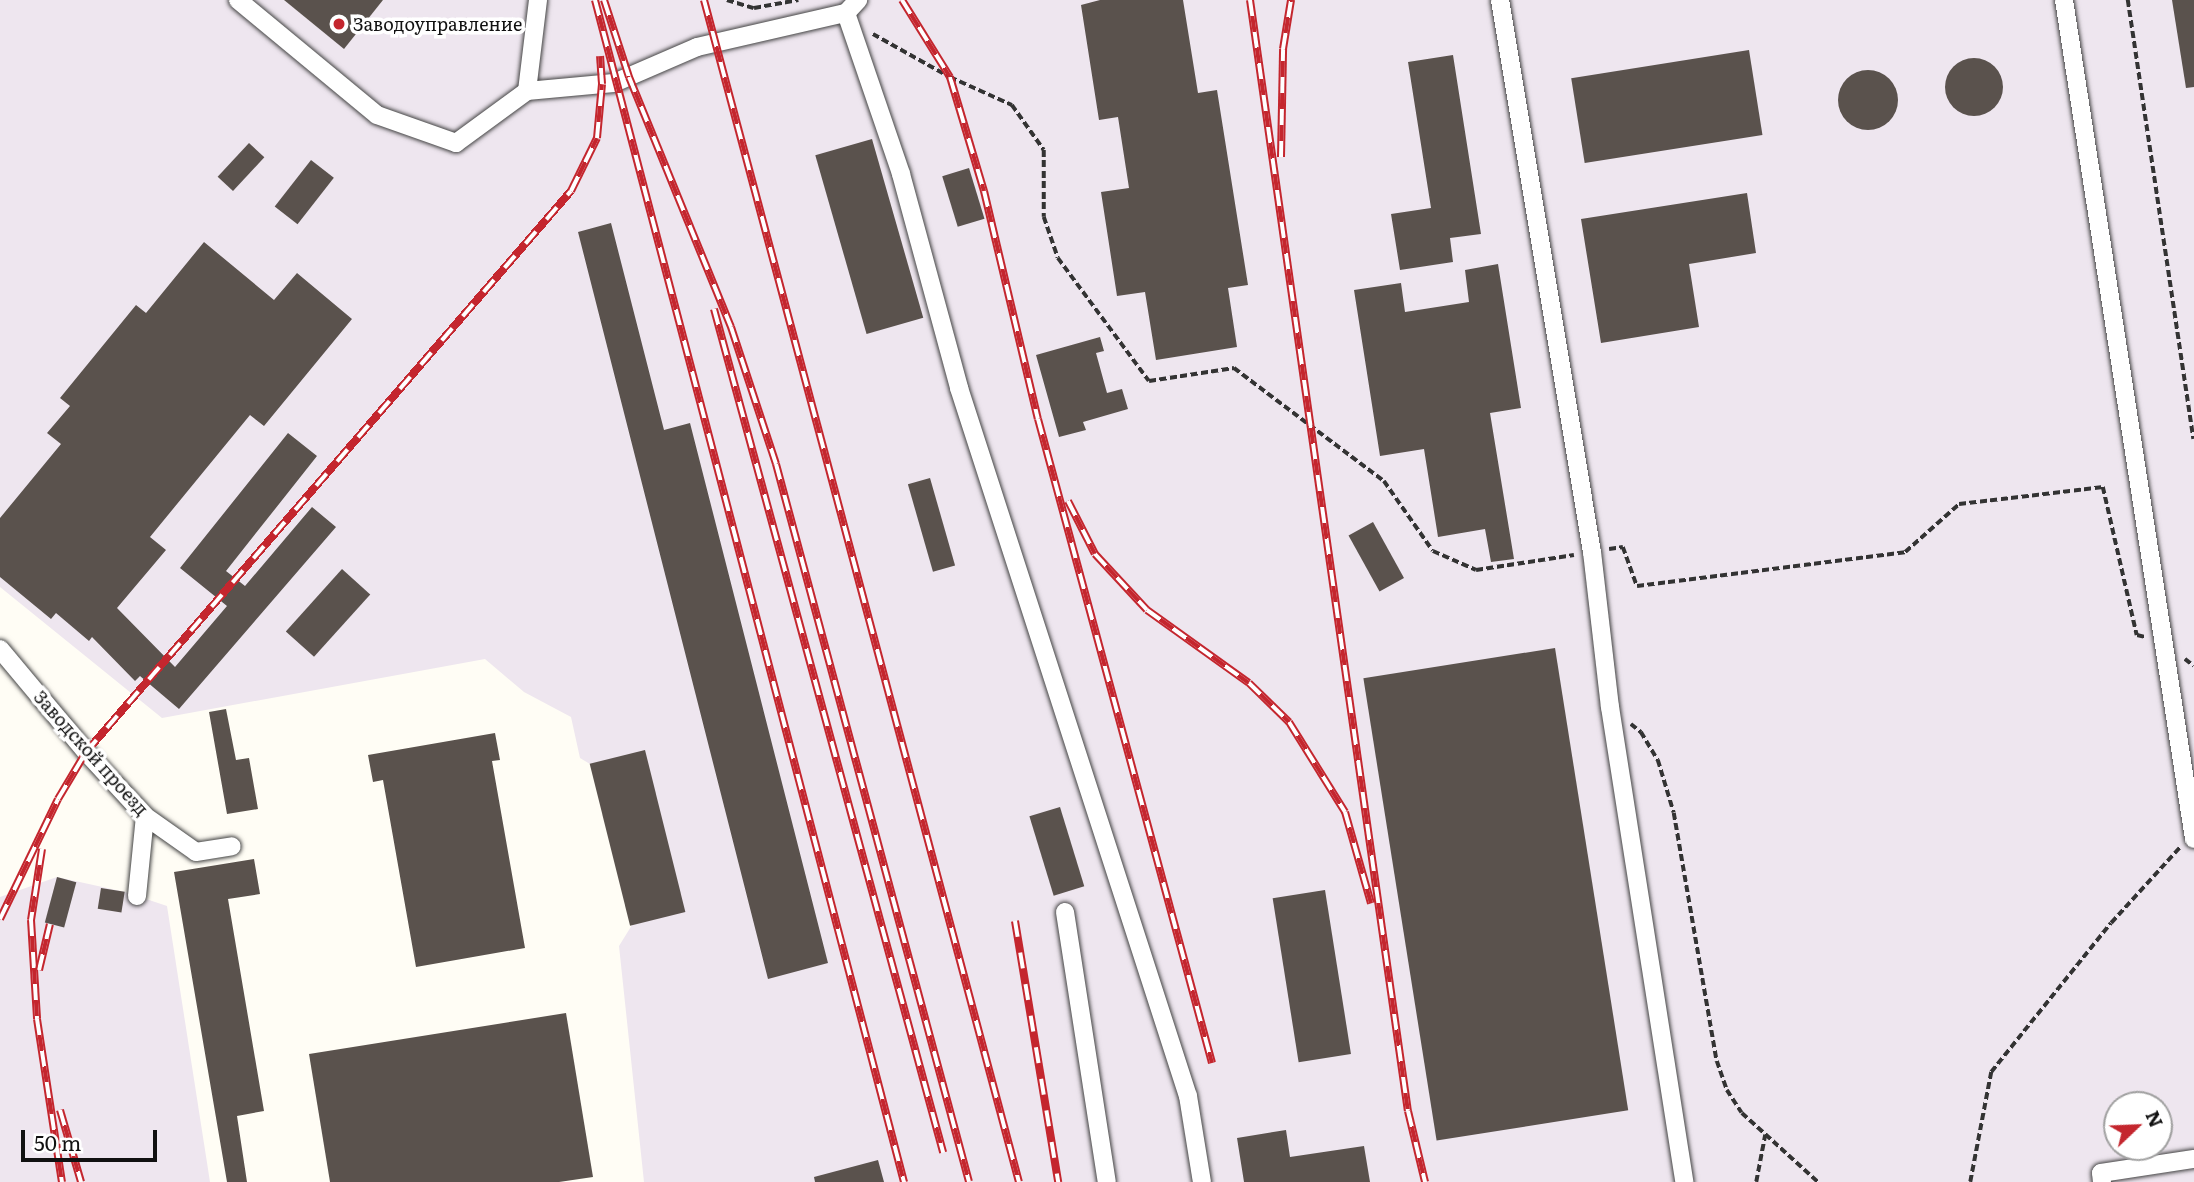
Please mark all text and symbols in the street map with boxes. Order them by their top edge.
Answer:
place label: Заводоуправление [353,13,522,35]
marker: Заводоуправление [331,16,347,32]
street label: Заводской проезд [29,686,153,820]
north arrow [2103,1091,2173,1161]
text: N [2139,1106,2171,1131]
scale bar [24,1116,161,1160]
text: 50 m [34,1126,81,1157]

